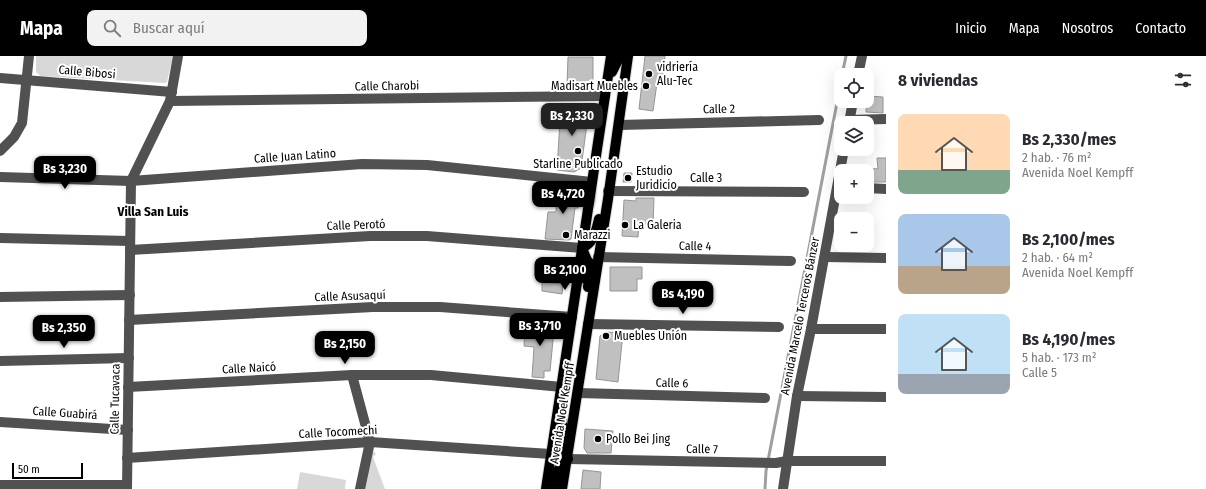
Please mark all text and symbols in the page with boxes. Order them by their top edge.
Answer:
search box [87,10,367,46]
text: Mapa [20,17,63,40]
icon: search [101,17,123,39]
text: Buscar aquí [133,19,205,37]
text: Inicio [955,20,987,37]
text: Mapa [1009,20,1040,37]
text: Nosotros [1062,20,1113,37]
text: Contacto [1135,20,1186,37]
place label: vidriería Alu-Tec [657,60,698,88]
street label: Calle Bibosi [58,63,116,81]
map controls [834,68,874,252]
button: locate [834,68,874,108]
marker: vidriería Alu-Tec [644,69,654,79]
icon: filters [1172,69,1194,91]
text: 8 viviendas [898,70,978,91]
street label: Calle Charobi [355,78,419,94]
place label: Madisart Muebles [551,79,638,93]
marker: Madisart Muebles [641,81,651,91]
street label: Calle 2 [703,102,735,116]
pin: Bs 2,330 [531,103,613,137]
text: Bs 2,330 [550,108,594,123]
button: layers [834,116,874,156]
text: Bs 2,330/mes [1022,129,1116,150]
icon: home [930,130,978,178]
street label: Calle Juan Latino [254,146,336,166]
marker: Starline Publicado [573,146,583,156]
text: 2 hab. · 76 m² [1022,150,1092,165]
pin: Bs 3,230 [24,156,106,190]
place label: Starline Publicado [533,157,623,171]
text: Bs 3,230 [43,161,87,176]
place label: Estudio Juridicio [636,164,677,192]
button: + [834,164,874,204]
text: Avenida Noel Kempff [1022,165,1133,180]
street label: Calle 3 [690,171,722,185]
marker: Estudio Juridicio [623,173,633,183]
pin: Bs 4,720 [522,181,604,215]
text: Bs 4,720 [541,186,585,201]
district label: Villa San Luis [117,204,189,219]
button: − [834,212,874,252]
street label: Calle Perotó [326,217,386,233]
place label: La Galeria [633,218,682,232]
marker: La Galeria [620,220,630,230]
place label: Marazzi [574,228,611,242]
text: Bs 2,100/mes [1022,229,1115,250]
marker: Marazzi [561,230,571,240]
icon: home [930,230,978,278]
street label: Avenida Marcelo Terceros Bánzer [778,235,822,396]
street label: Calle 4 [679,239,712,253]
text: 2 hab. · 64 m² [1022,250,1093,265]
pin: Bs 2,100 [524,257,606,291]
text: Bs 2,100 [543,262,587,277]
text: Avenida Noel Kempff [1022,265,1133,280]
pin: Bs 4,190 [642,281,724,315]
text: Bs 4,190 [661,286,705,301]
street label: Calle Asusaquí [314,288,386,304]
pin: Bs 3,710 [499,313,581,347]
pin: Bs 2,350 [23,315,105,349]
text: Bs 3,710 [519,318,561,333]
text: Bs 2,350 [42,320,86,335]
place label: Muebles Unión [614,329,687,343]
text: Bs 4,190/mes [1022,329,1115,350]
icon: home [930,330,978,378]
pin: Bs 2,150 [304,331,386,365]
marker: Muebles Unión [601,331,611,341]
text: Bs 2,150 [324,336,366,351]
text: 5 hab. · 173 m² [1022,350,1096,365]
street label: Calle Naicó [222,360,276,376]
street label: Avenida Noel Kempff [547,360,577,465]
street label: Calle Tucavaca [107,363,123,435]
text: Calle 5 [1022,365,1057,380]
street label: Calle 6 [655,375,689,391]
street label: Calle Guabirá [32,404,98,422]
street label: Calle Tocomechi [298,423,378,441]
place label: Pollo Bei Jing [606,432,671,446]
marker: Pollo Bei Jing [593,434,603,444]
street label: Calle 7 [686,442,718,456]
scale bar [12,461,83,480]
text: 50 m [18,463,40,476]

